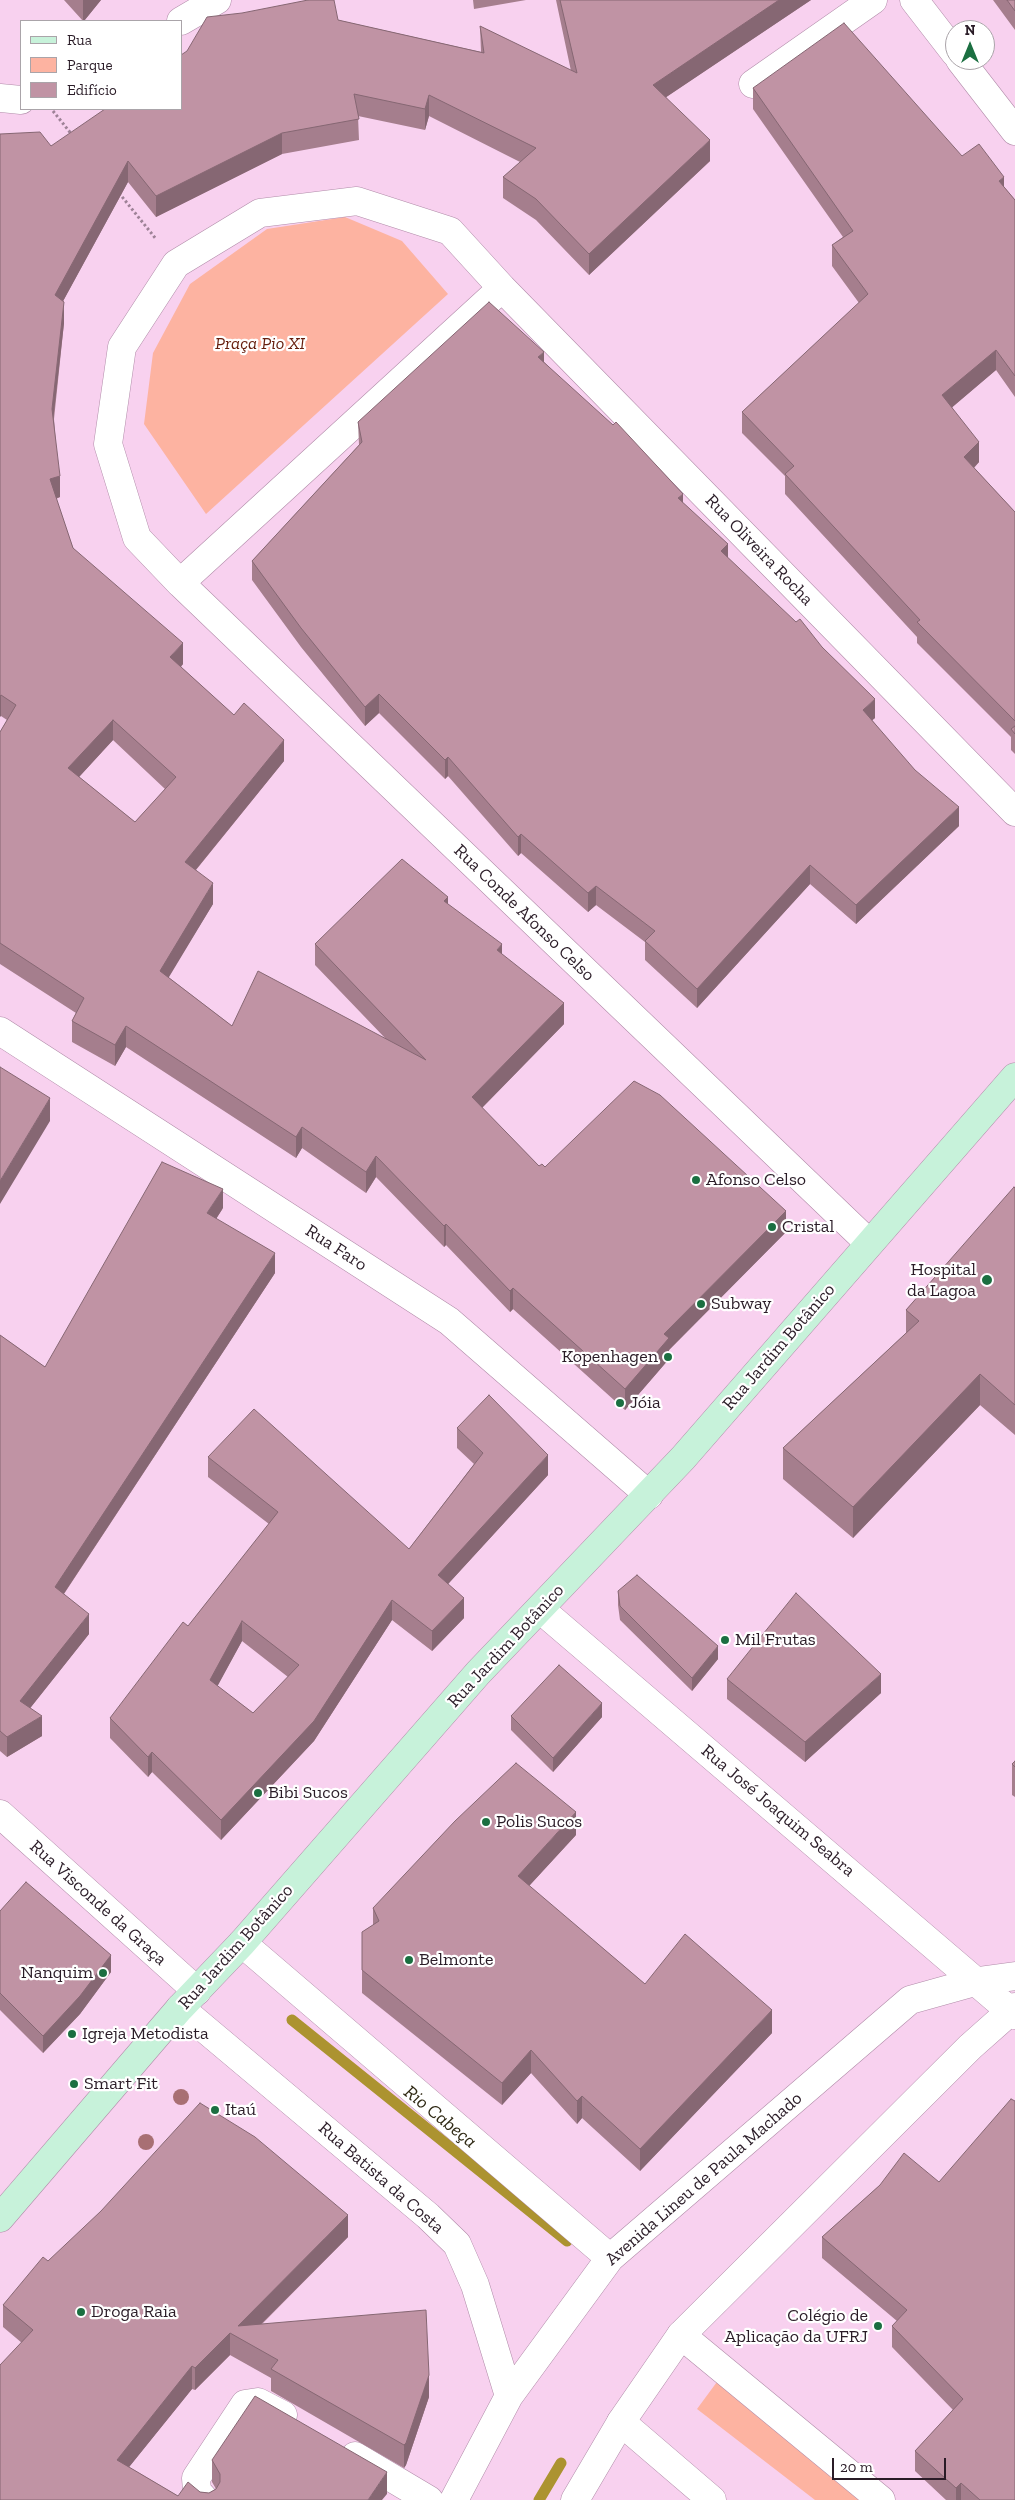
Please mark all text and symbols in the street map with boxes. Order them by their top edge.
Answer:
legend [20,20,182,110]
north arrow [945,20,995,70]
text: N [965,22,975,39]
text: Rua [67,31,92,49]
text: Parque [67,56,113,74]
text: Edifício [67,81,117,99]
park label: Praça Pio XI [215,333,305,355]
street label: Rua Oliveira Rocha [700,490,818,610]
street label: Rua Conde Afonso Celso [449,840,599,986]
place label: Afonso Celso [706,1169,806,1191]
marker: Afonso Celso [690,1174,702,1186]
place label: Cristal [782,1216,834,1238]
street label: Rua Faro [301,1220,371,1276]
marker: Cristal [766,1221,778,1233]
place label: Hospital da Lagoa [907,1259,976,1302]
marker: Hospital da Lagoa [980,1273,994,1287]
street label: Rua Jardim Botânico [718,1279,840,1415]
place label: Subway [711,1293,771,1315]
marker: Subway [695,1298,707,1310]
place label: Kopenhagen [561,1346,658,1368]
marker: Kopenhagen [662,1351,674,1363]
place label: Jóia [630,1392,661,1414]
marker: Jóia [614,1397,626,1409]
street label: Rua Jardim Botânico [443,1580,569,1712]
place label: Mil Frutas [735,1629,816,1651]
marker: Mil Frutas [719,1634,731,1646]
street label: Rua José Joaquim Seabra [697,1740,859,1882]
place label: Bibi Sucos [268,1782,348,1804]
marker: Bibi Sucos [252,1787,264,1799]
place label: Polis Sucos [496,1811,582,1833]
marker: Polis Sucos [480,1816,492,1828]
street label: Rua Visconde da Graça [25,1836,171,1970]
street label: Rua Jardim Botânico [174,1880,298,2014]
place label: Belmonte [419,1949,493,1971]
marker: Belmonte [403,1954,415,1966]
place label: Nanquim [21,1962,93,1984]
marker: Nanquim [97,1967,109,1979]
place label: Igreja Metodista [82,2023,209,2045]
marker: Igreja Metodista [66,2028,78,2040]
place label: Smart Fit [84,2073,158,2095]
marker: Smart Fit [68,2078,80,2090]
water label: Rio Cabeça [399,2081,481,2153]
street label: Avenida Lineu de Paula Machado [601,2088,807,2270]
place label: Itaú [225,2099,256,2121]
marker: Itaú [209,2104,221,2116]
street label: Rua Batista da Costa [314,2118,448,2238]
place label: Droga Raia [91,2301,177,2323]
place label: Colégio de Aplicação da UFRJ [724,2305,868,2348]
marker: Droga Raia [75,2306,87,2318]
marker: Colégio de Aplicação da UFRJ [872,2320,884,2332]
scale bar [835,2448,949,2480]
text: 20 m [840,2458,873,2476]

